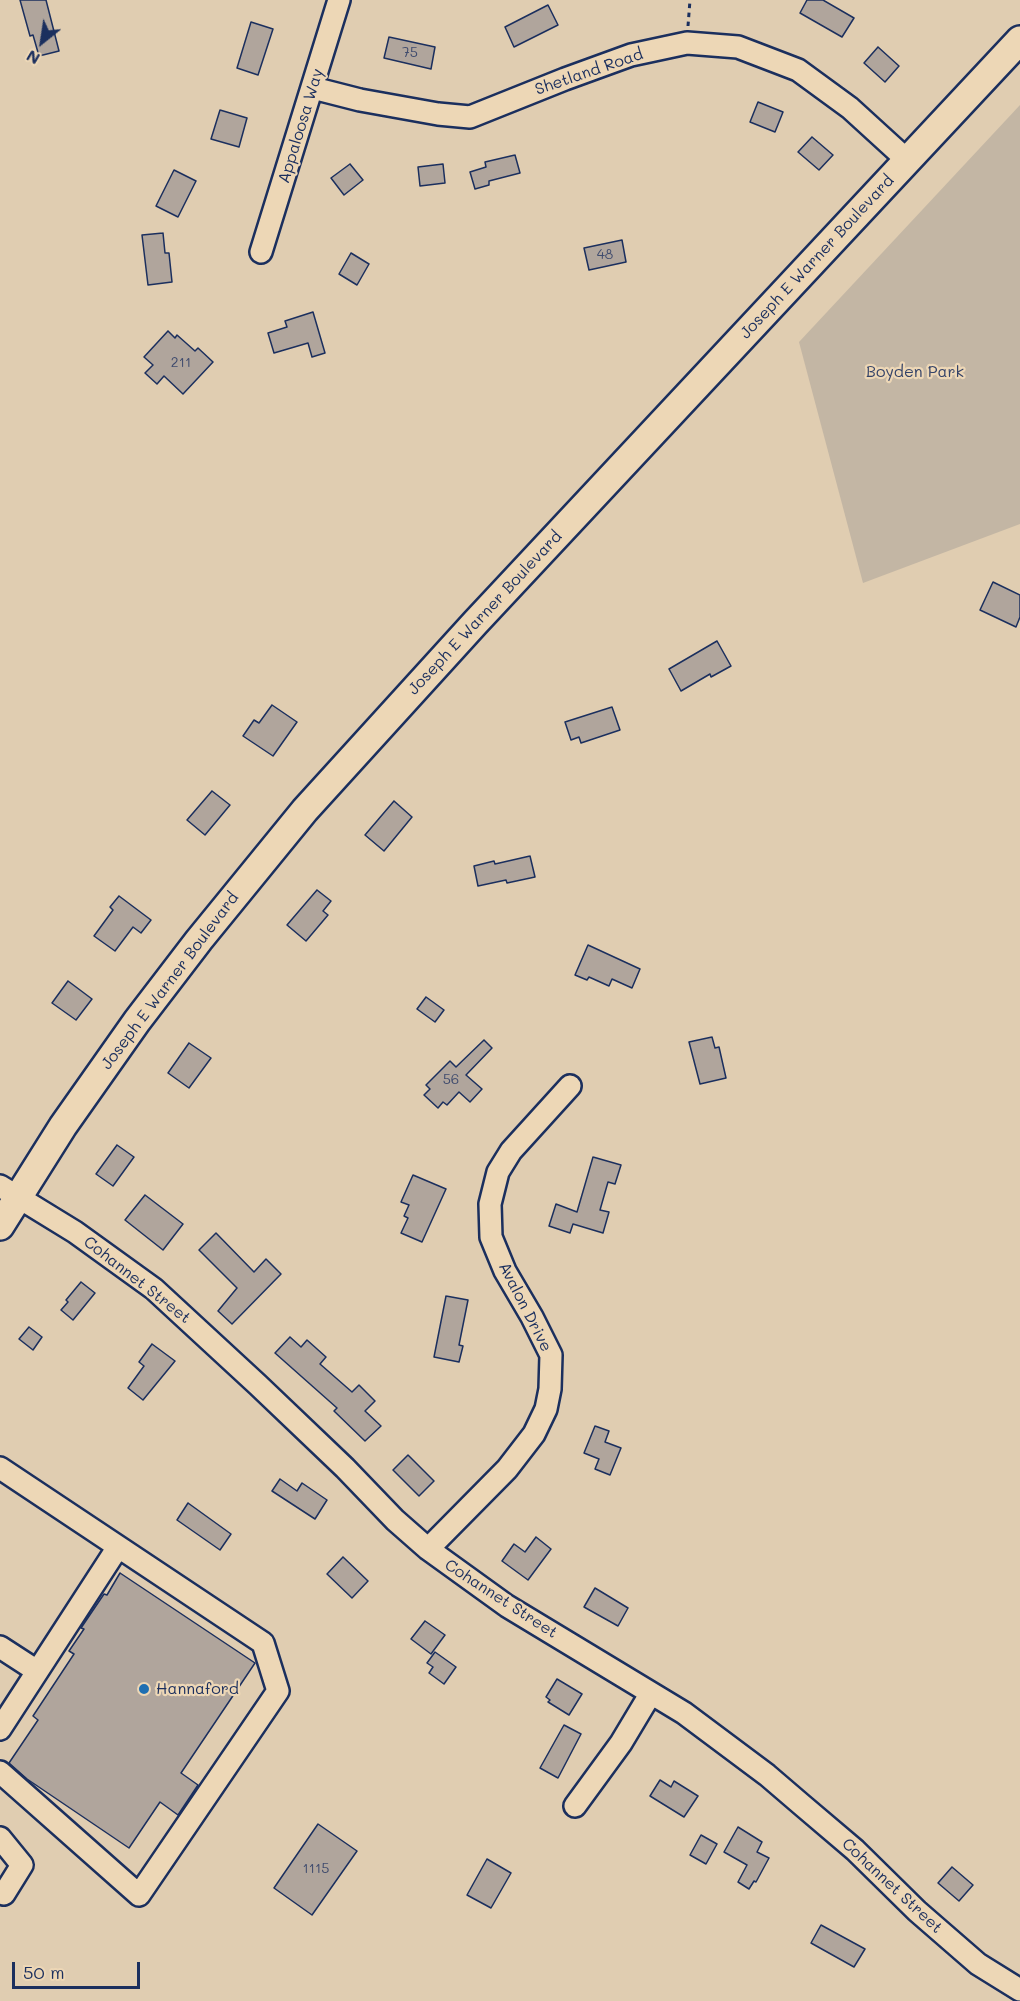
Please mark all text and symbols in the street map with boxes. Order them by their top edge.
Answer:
north arrow [12,12,72,72]
house number: 75 [402,45,418,61]
street label: Shetland Road [532,45,646,99]
text: N [22,46,43,70]
street label: Appaloosa Way [274,66,328,186]
street label: Joseph E Warner Boulevard [736,171,898,343]
house number: 48 [597,247,613,263]
house number: 211 [171,355,191,371]
park label: Boyden Park [866,362,964,382]
street label: Joseph E Warner Boulevard [404,527,566,699]
street label: Joseph E Warner Boulevard [97,889,243,1073]
house number: 56 [443,1072,459,1088]
street label: Cohannet Street [80,1232,194,1328]
street label: Avalon Drive [494,1259,556,1355]
street label: Cohannet Street [441,1555,561,1643]
place label: Hannaford [156,1679,239,1699]
marker: Hannaford [137,1682,151,1696]
street label: Cohannet Street [838,1834,946,1938]
house number: 1115 [303,1861,329,1877]
scale bar [15,1950,142,1988]
text: 50 m [23,1960,65,1984]

